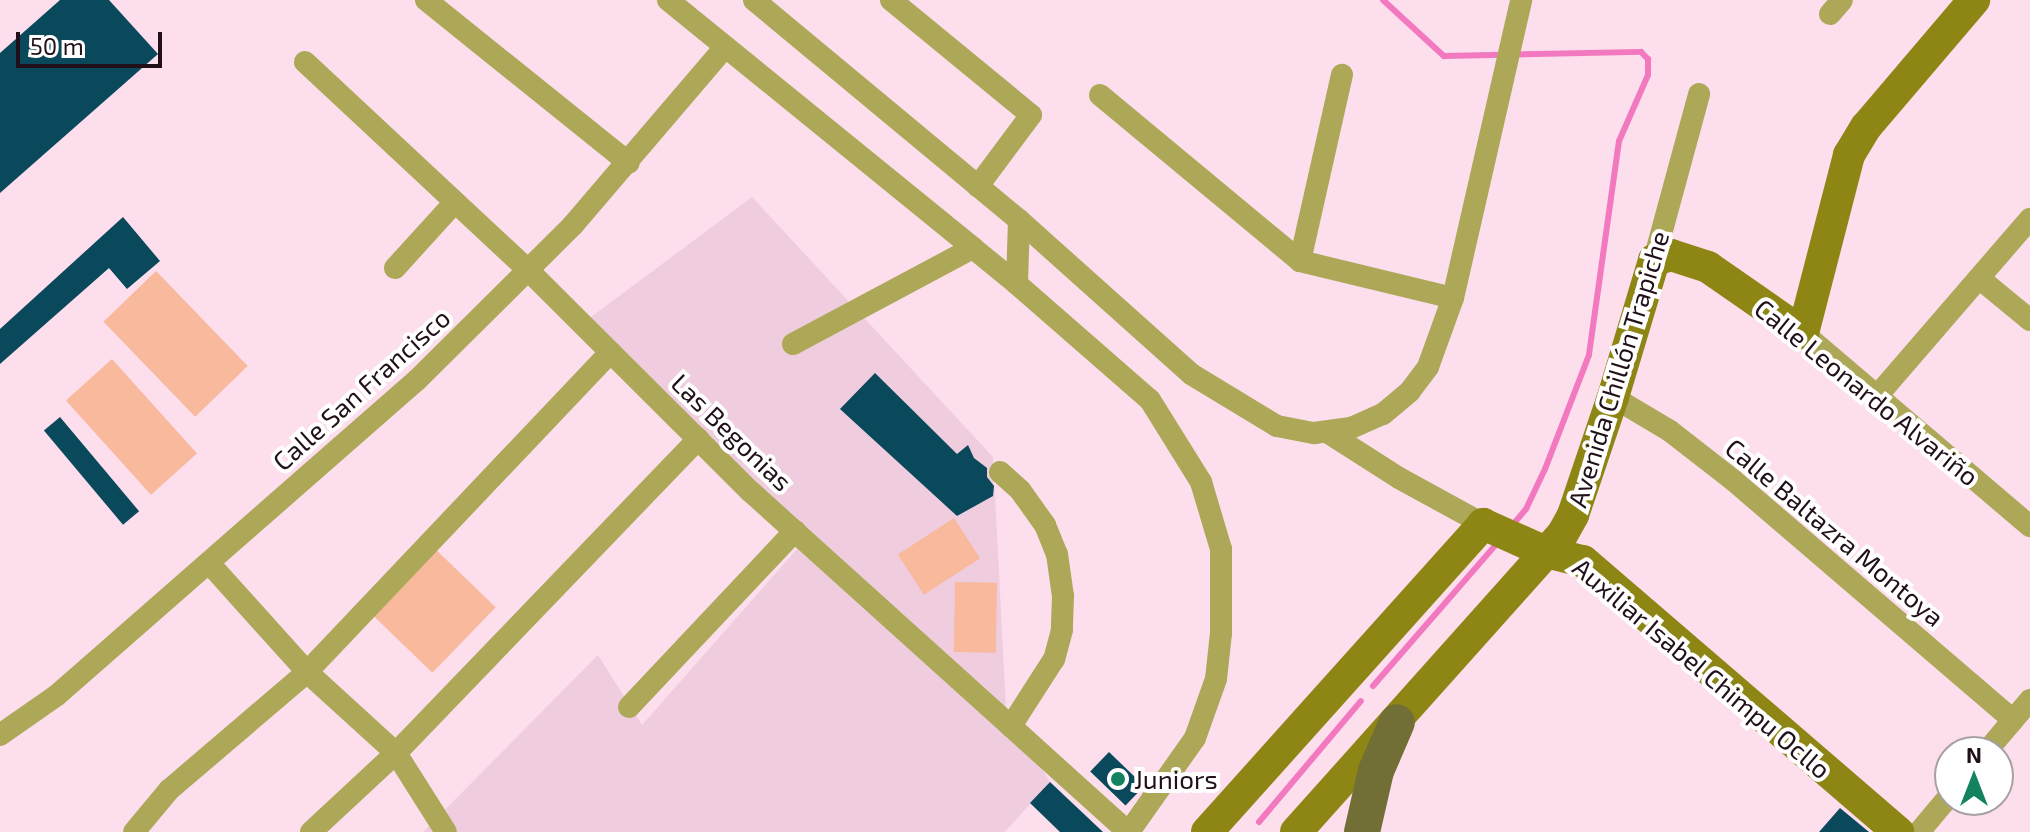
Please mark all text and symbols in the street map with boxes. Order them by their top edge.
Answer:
scale bar [20,16,166,66]
text: 50 m [30,31,84,60]
street label: Avenida Chillón Trapiche [1561,227,1675,511]
street label: Calle Leonardo Alvariño [1749,292,1985,492]
street label: Calle San Francisco [266,301,456,477]
street label: Las Begonias [665,367,799,497]
street label: Calle Baltazra Montoya [1720,432,1950,632]
street label: Auxiliar Isabel Chimpu Ocllo [1567,551,1837,785]
north arrow [1934,736,2014,816]
text: N [1966,741,1982,767]
place label: Juniors [1134,763,1218,795]
marker: Juniors [1109,770,1127,788]

